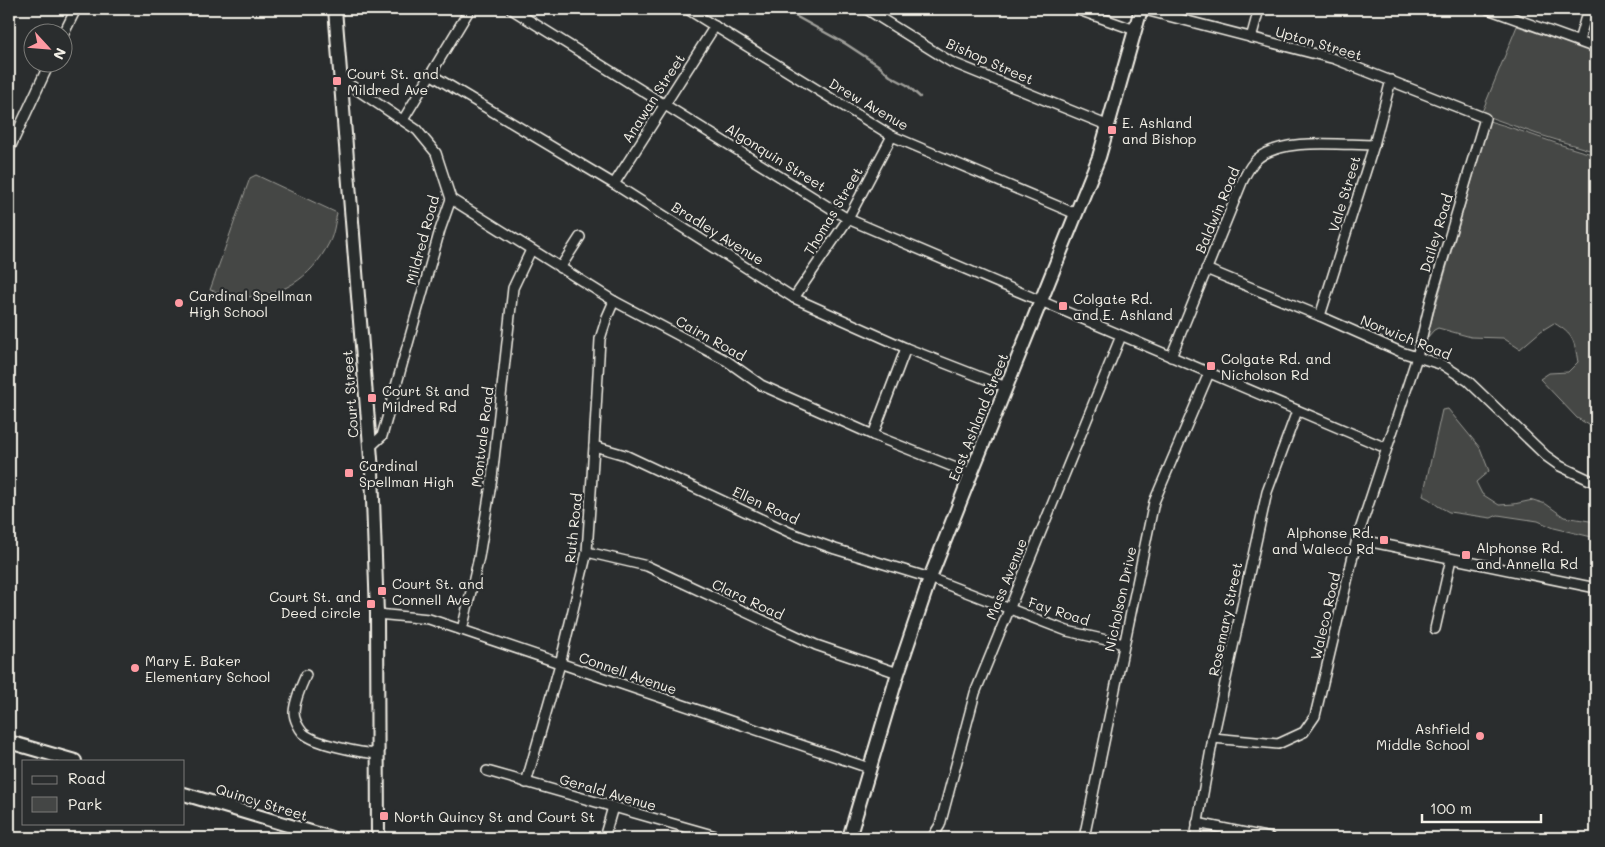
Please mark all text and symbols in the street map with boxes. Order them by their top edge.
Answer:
north arrow [22,22,72,72]
street label: Upton Street [1273,22,1365,64]
street label: Bishop Street [943,33,1037,89]
text: N [49,45,71,63]
street label: Anawan Street [617,50,689,146]
place label: Court St. and Mildred Ave [347,64,439,99]
street label: Drew Avenue [826,73,912,135]
marker: Court St. and Mildred Ave [331,75,343,87]
place label: E. Ashland and Bishop [1122,113,1196,148]
street label: Algonquin Street [722,118,830,196]
marker: E. Ashland and Bishop [1106,124,1118,136]
street label: Vale Street [1323,153,1365,235]
street label: Thomas Street [799,163,867,259]
street label: Baldwin Road [1190,164,1244,256]
street label: Dailey Road [1415,191,1457,275]
street label: Mildred Road [401,193,443,287]
street label: Bradley Avenue [668,197,768,269]
place label: Cardinal Spellman High School [189,286,312,321]
place label: Colgate Rd. and E. Ashland [1073,289,1173,324]
marker: Cardinal Spellman High School [173,297,185,309]
marker: Colgate Rd. and E. Ashland [1057,300,1069,312]
street label: Norwich Road [1358,310,1454,364]
street label: Cairn Road [673,311,749,365]
street label: Court Street [337,349,363,439]
place label: Colgate Rd. and Nicholson Rd [1221,349,1331,384]
street label: East Ashland Street [944,350,1012,484]
marker: Colgate Rd. and Nicholson Rd [1205,360,1217,372]
place label: Court St and Mildred Rd [382,381,470,416]
street label: Montvale Road [466,386,498,488]
marker: Court St and Mildred Rd [366,392,378,404]
place label: Cardinal Spellman High [359,456,454,491]
marker: Cardinal Spellman High [343,467,355,479]
street label: Ellen Road [730,481,802,529]
street label: Ruth Road [560,492,586,564]
place label: Alphonse Rd. and Waleco Rd [1272,523,1374,558]
marker: Alphonse Rd. and Waleco Rd [1378,534,1390,546]
street label: Mass Avenue [981,535,1031,623]
place label: Alphonse Rd. and Annella Rd [1476,538,1578,573]
street label: Nicholson Drive [1100,545,1140,653]
marker: Alphonse Rd. and Annella Rd [1460,549,1472,561]
street label: Rosemary Street [1204,560,1246,678]
street label: Waleco Road [1306,570,1344,662]
place label: Court St. and Connell Ave [392,574,484,609]
street label: Clara Road [709,574,787,624]
marker: Court St. and Connell Ave [376,585,388,597]
place label: Court St. and Deed circle [269,587,361,622]
street label: Fay Road [1026,592,1092,630]
marker: Court St. and Deed circle [365,598,377,610]
street label: Connell Avenue [576,647,680,699]
place label: Mary E. Baker Elementary School [145,651,271,686]
marker: Mary E. Baker Elementary School [129,662,141,674]
place label: Ashfield Middle School [1376,719,1470,754]
marker: Ashfield Middle School [1474,730,1486,742]
legend [22,760,185,824]
text: Road [68,768,105,788]
street label: Gerald Avenue [557,769,659,815]
street label: Quincy Street [214,779,310,825]
scale bar [1422,792,1541,824]
text: Park [68,794,102,814]
text: 100 m [1430,798,1472,818]
place label: North Quincy St and Court St [394,807,595,826]
marker: North Quincy St and Court St [378,810,390,822]

